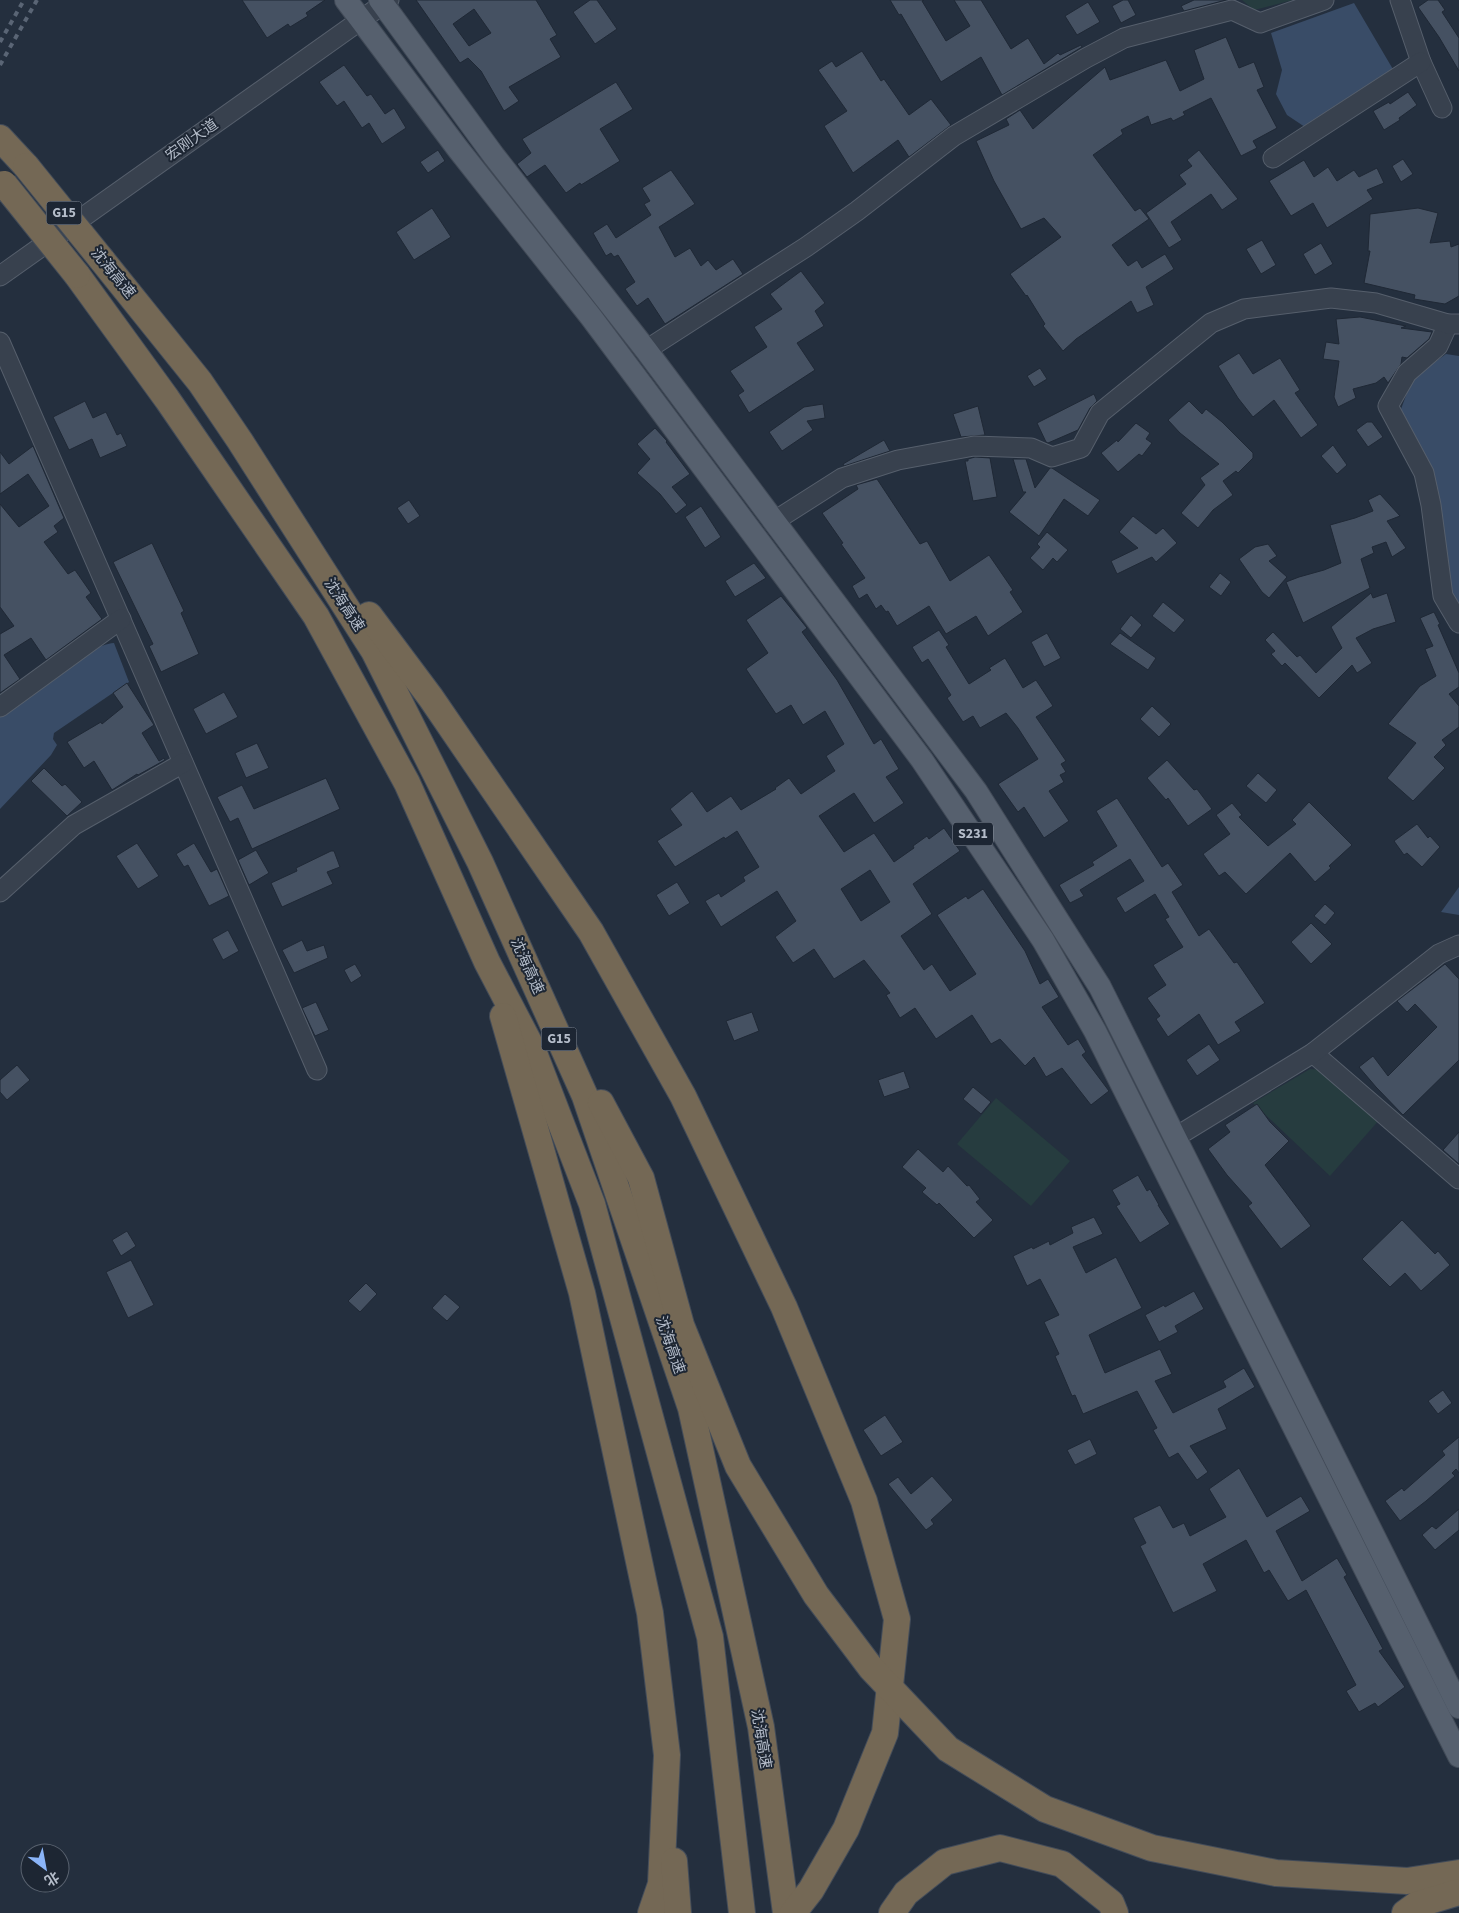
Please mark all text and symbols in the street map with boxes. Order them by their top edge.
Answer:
street label: 宏刚大道 [161,114,223,166]
road number: G15 [46,202,82,224]
street label: 沈海高速 [86,243,140,303]
street label: 沈海高速 [319,574,369,636]
road number: S231 [953,822,993,846]
street label: 沈海高速 [505,934,549,998]
road number: G15 [542,1028,576,1050]
street label: 沈海高速 [650,1313,690,1377]
street label: 沈海高速 [746,1708,776,1770]
north arrow [20,1843,70,1893]
text: 北 [40,1866,63,1890]

